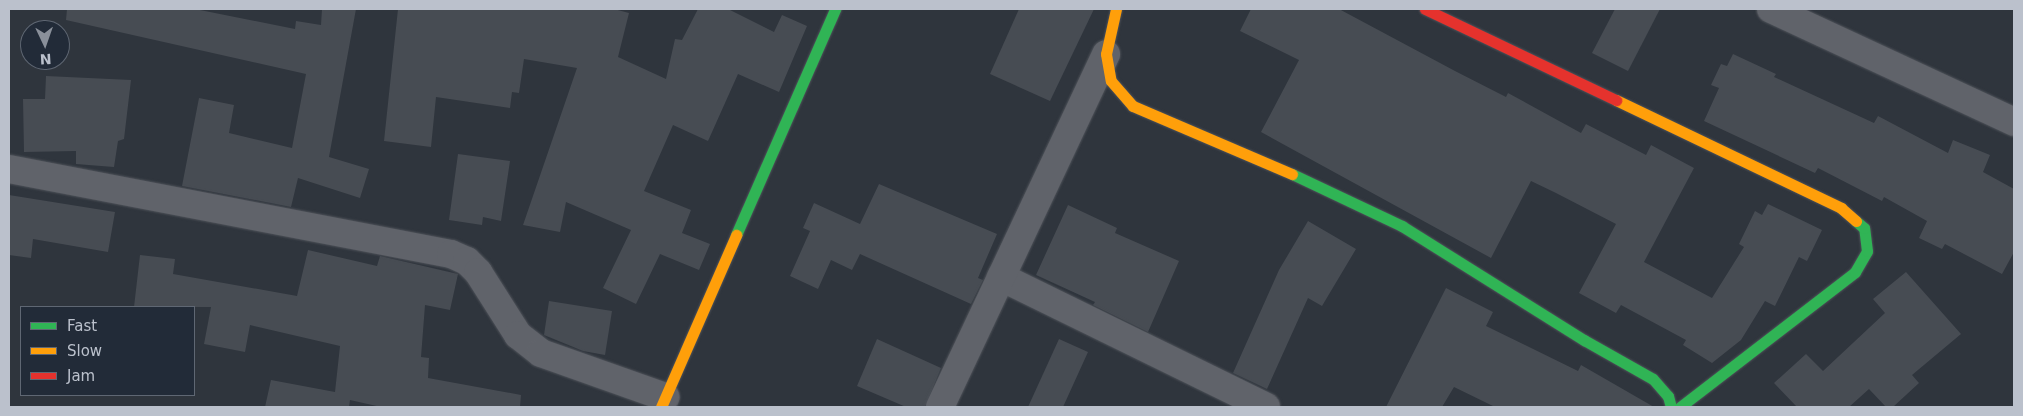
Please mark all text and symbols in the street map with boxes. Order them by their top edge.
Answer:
north arrow [20,20,70,70]
text: N [39,51,52,67]
legend [20,306,195,396]
text: Fast [67,317,97,335]
text: Slow [67,342,102,360]
text: Jam [67,367,95,385]

